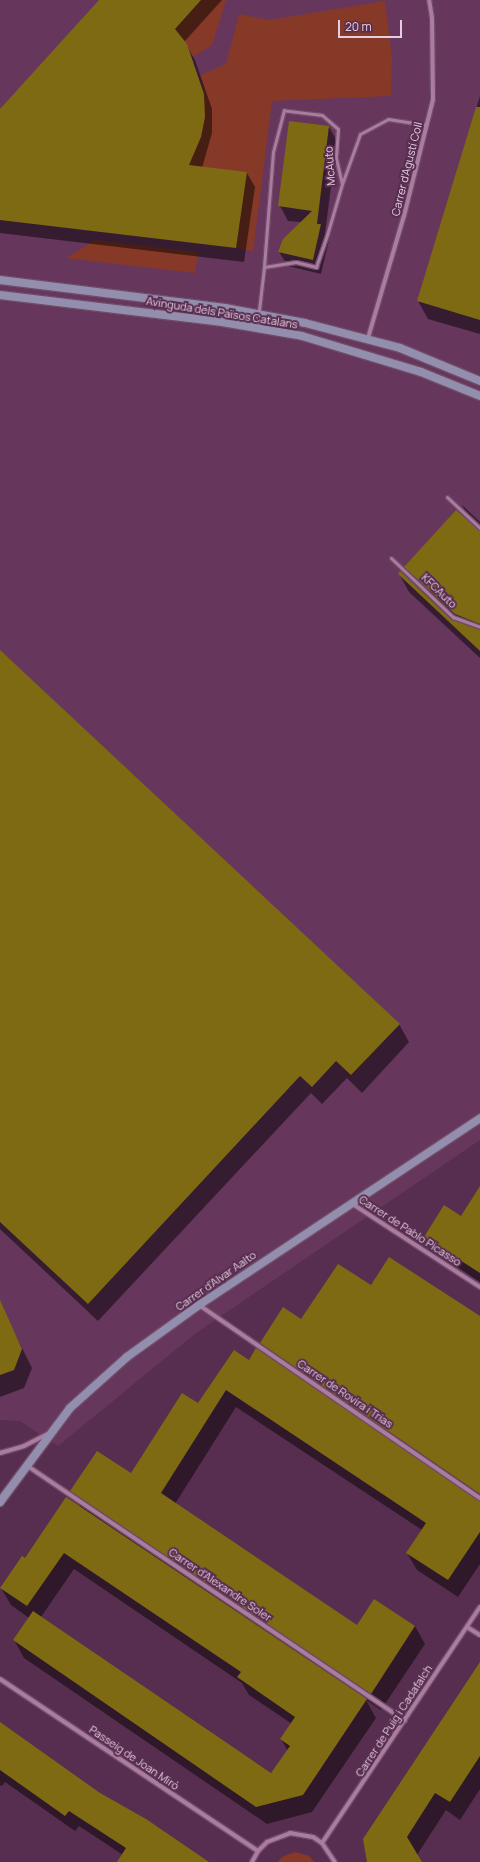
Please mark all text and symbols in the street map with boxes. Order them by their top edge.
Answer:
scale bar [340,12,404,38]
text: 20 m [345,18,372,35]
street label: Carrer d'Agustí Coll [389,121,425,217]
street label: McAuto [322,146,338,186]
street label: Avinguda dels Països Catalans [145,294,299,332]
street label: KFCAuto [419,571,459,611]
street label: Carrer de Pablo Picasso [356,1193,464,1269]
street label: Carrer d'Alvar Aalto [173,1248,259,1314]
street label: Carrer de Rovira i Trias [295,1357,395,1431]
street label: Carrer d'Alexandre Soler [166,1546,274,1624]
street label: Carrer de Puig i Cadafalch [353,1663,435,1779]
street label: Passeig de Joan Miró [87,1723,181,1793]

